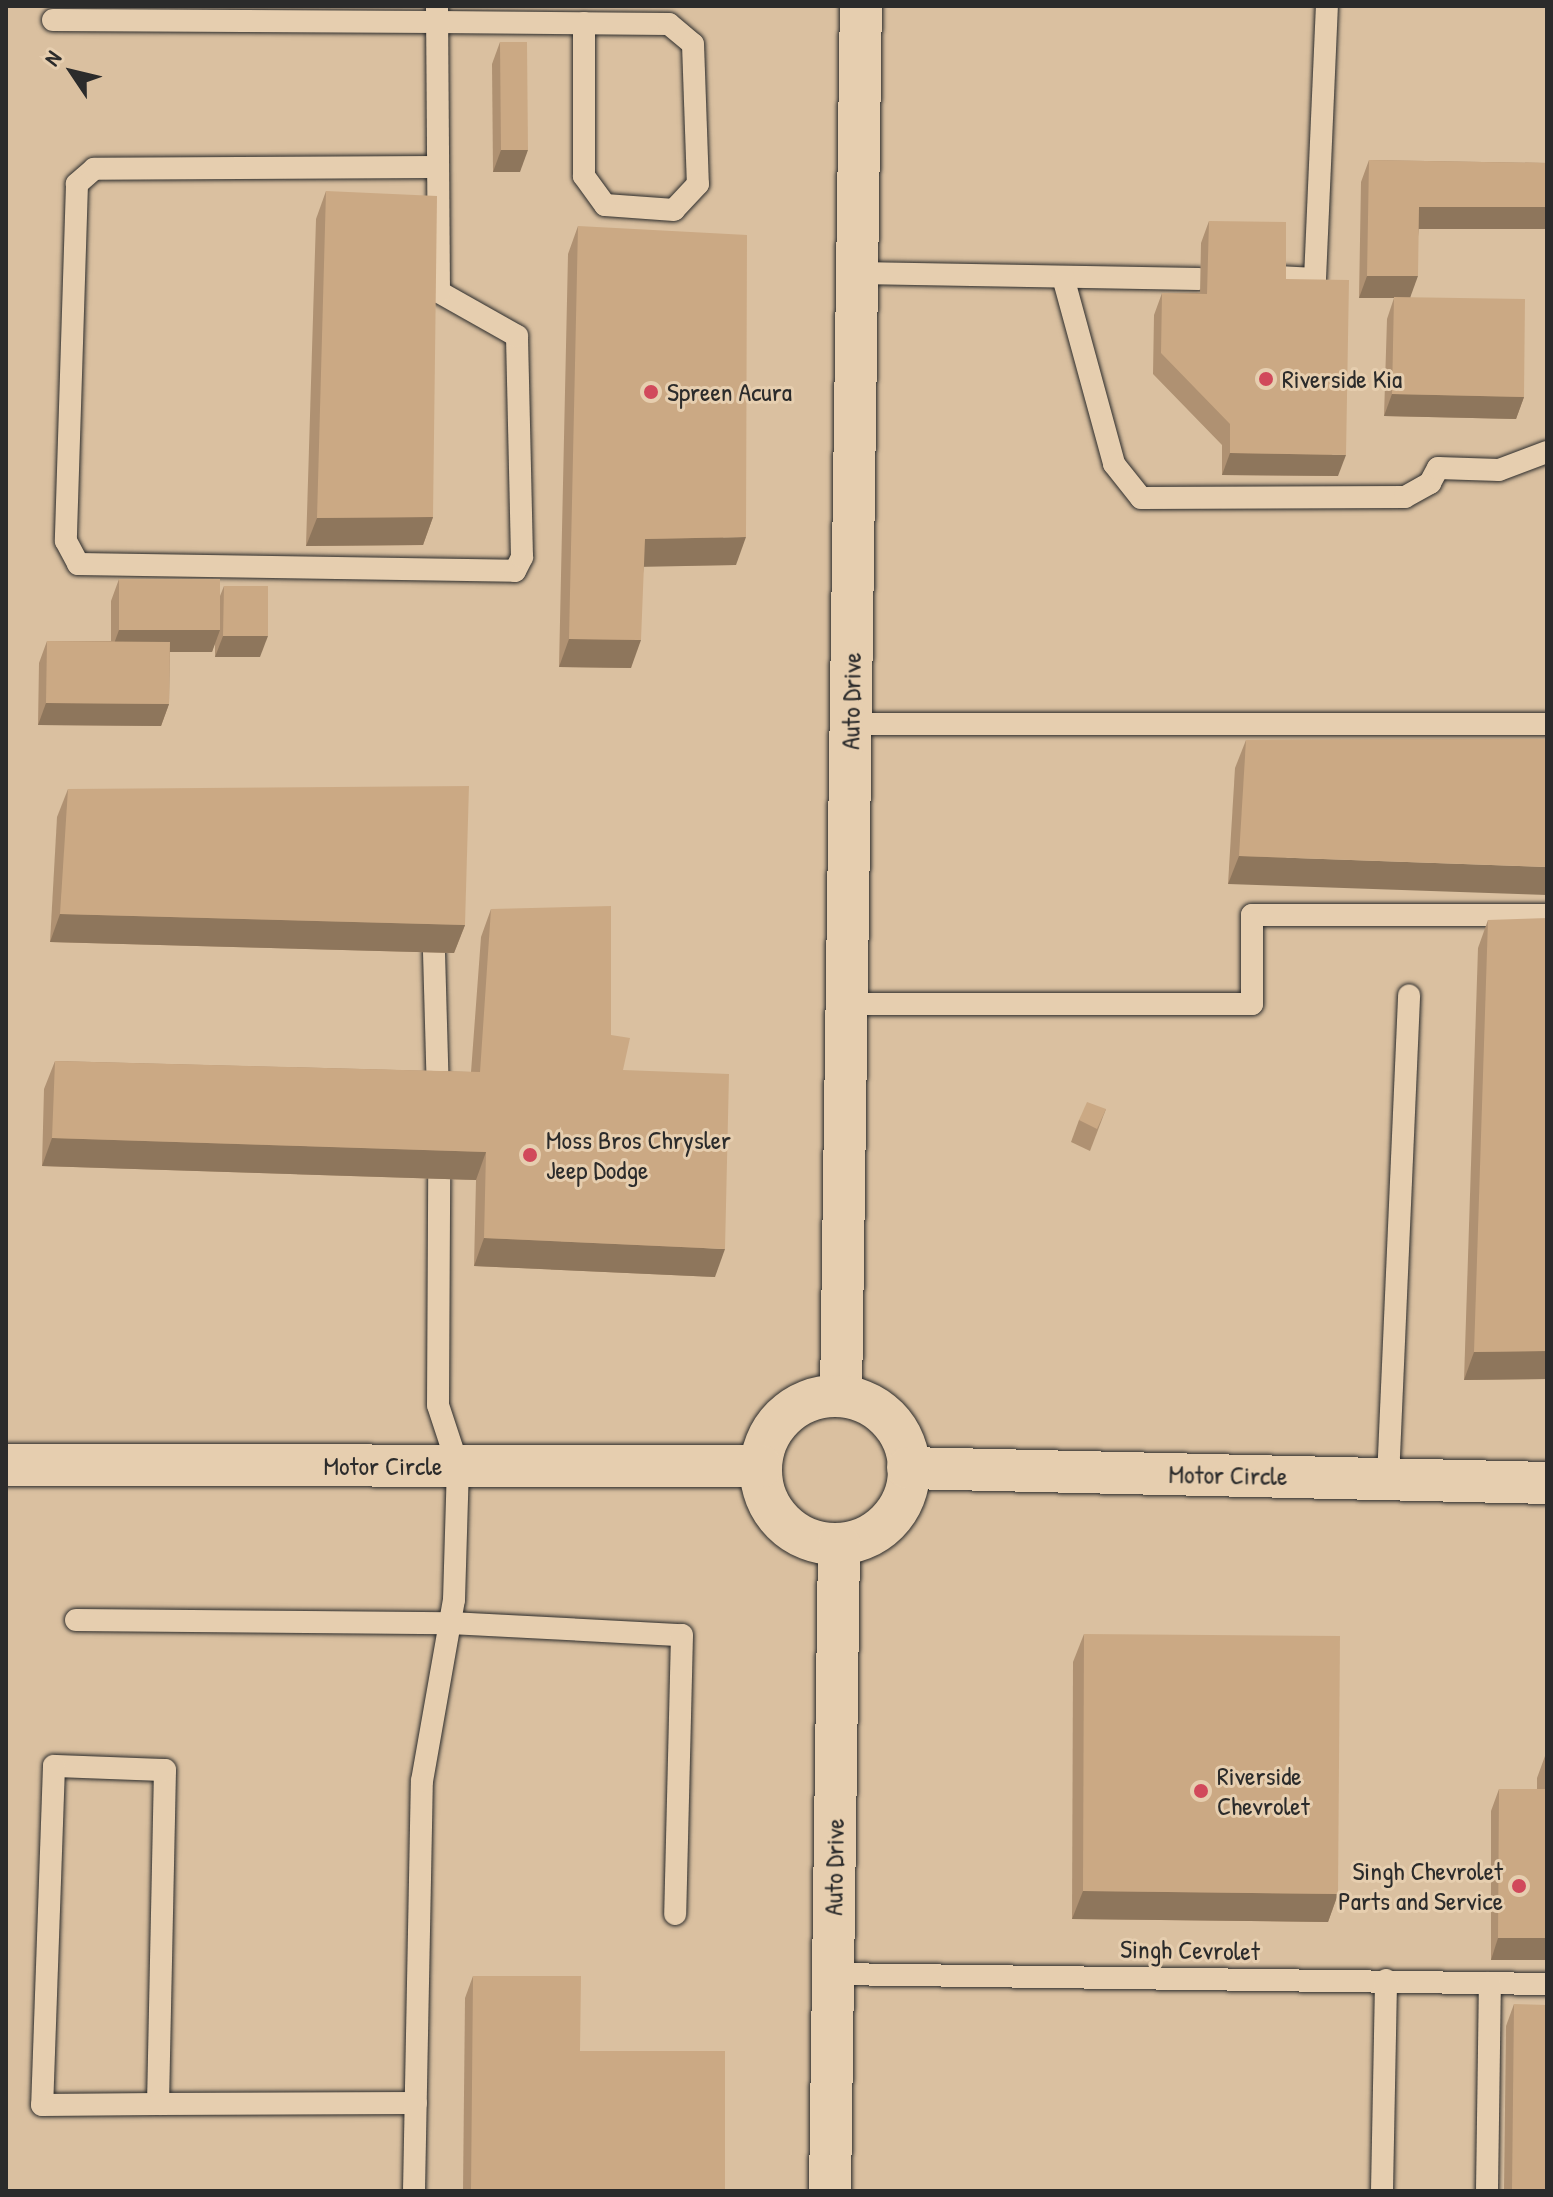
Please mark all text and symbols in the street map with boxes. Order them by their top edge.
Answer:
north arrow [32,32,112,112]
text: N [37,45,68,72]
place label: Riverside Kia [1282,363,1402,395]
marker: Riverside Kia [1257,370,1275,388]
place label: Spreen Acura [667,376,792,408]
marker: Spreen Acura [642,383,660,401]
street label: Auto Drive [835,652,867,750]
place label: Moss Bros Chrysler Jeep Dodge [546,1124,731,1186]
marker: Moss Bros Chrysler Jeep Dodge [521,1146,539,1164]
street label: Motor Circle [324,1450,442,1482]
street label: Motor Circle [1168,1458,1288,1492]
place label: Riverside Chevrolet [1217,1760,1310,1822]
marker: Riverside Chevrolet [1192,1782,1210,1800]
street label: Auto Drive [818,1818,850,1916]
place label: Singh Chevrolet Parts and Service [1338,1855,1503,1916]
marker: Singh Chevrolet Parts and Service [1510,1877,1528,1895]
street label: Singh Cevrolet [1120,1933,1260,1967]

